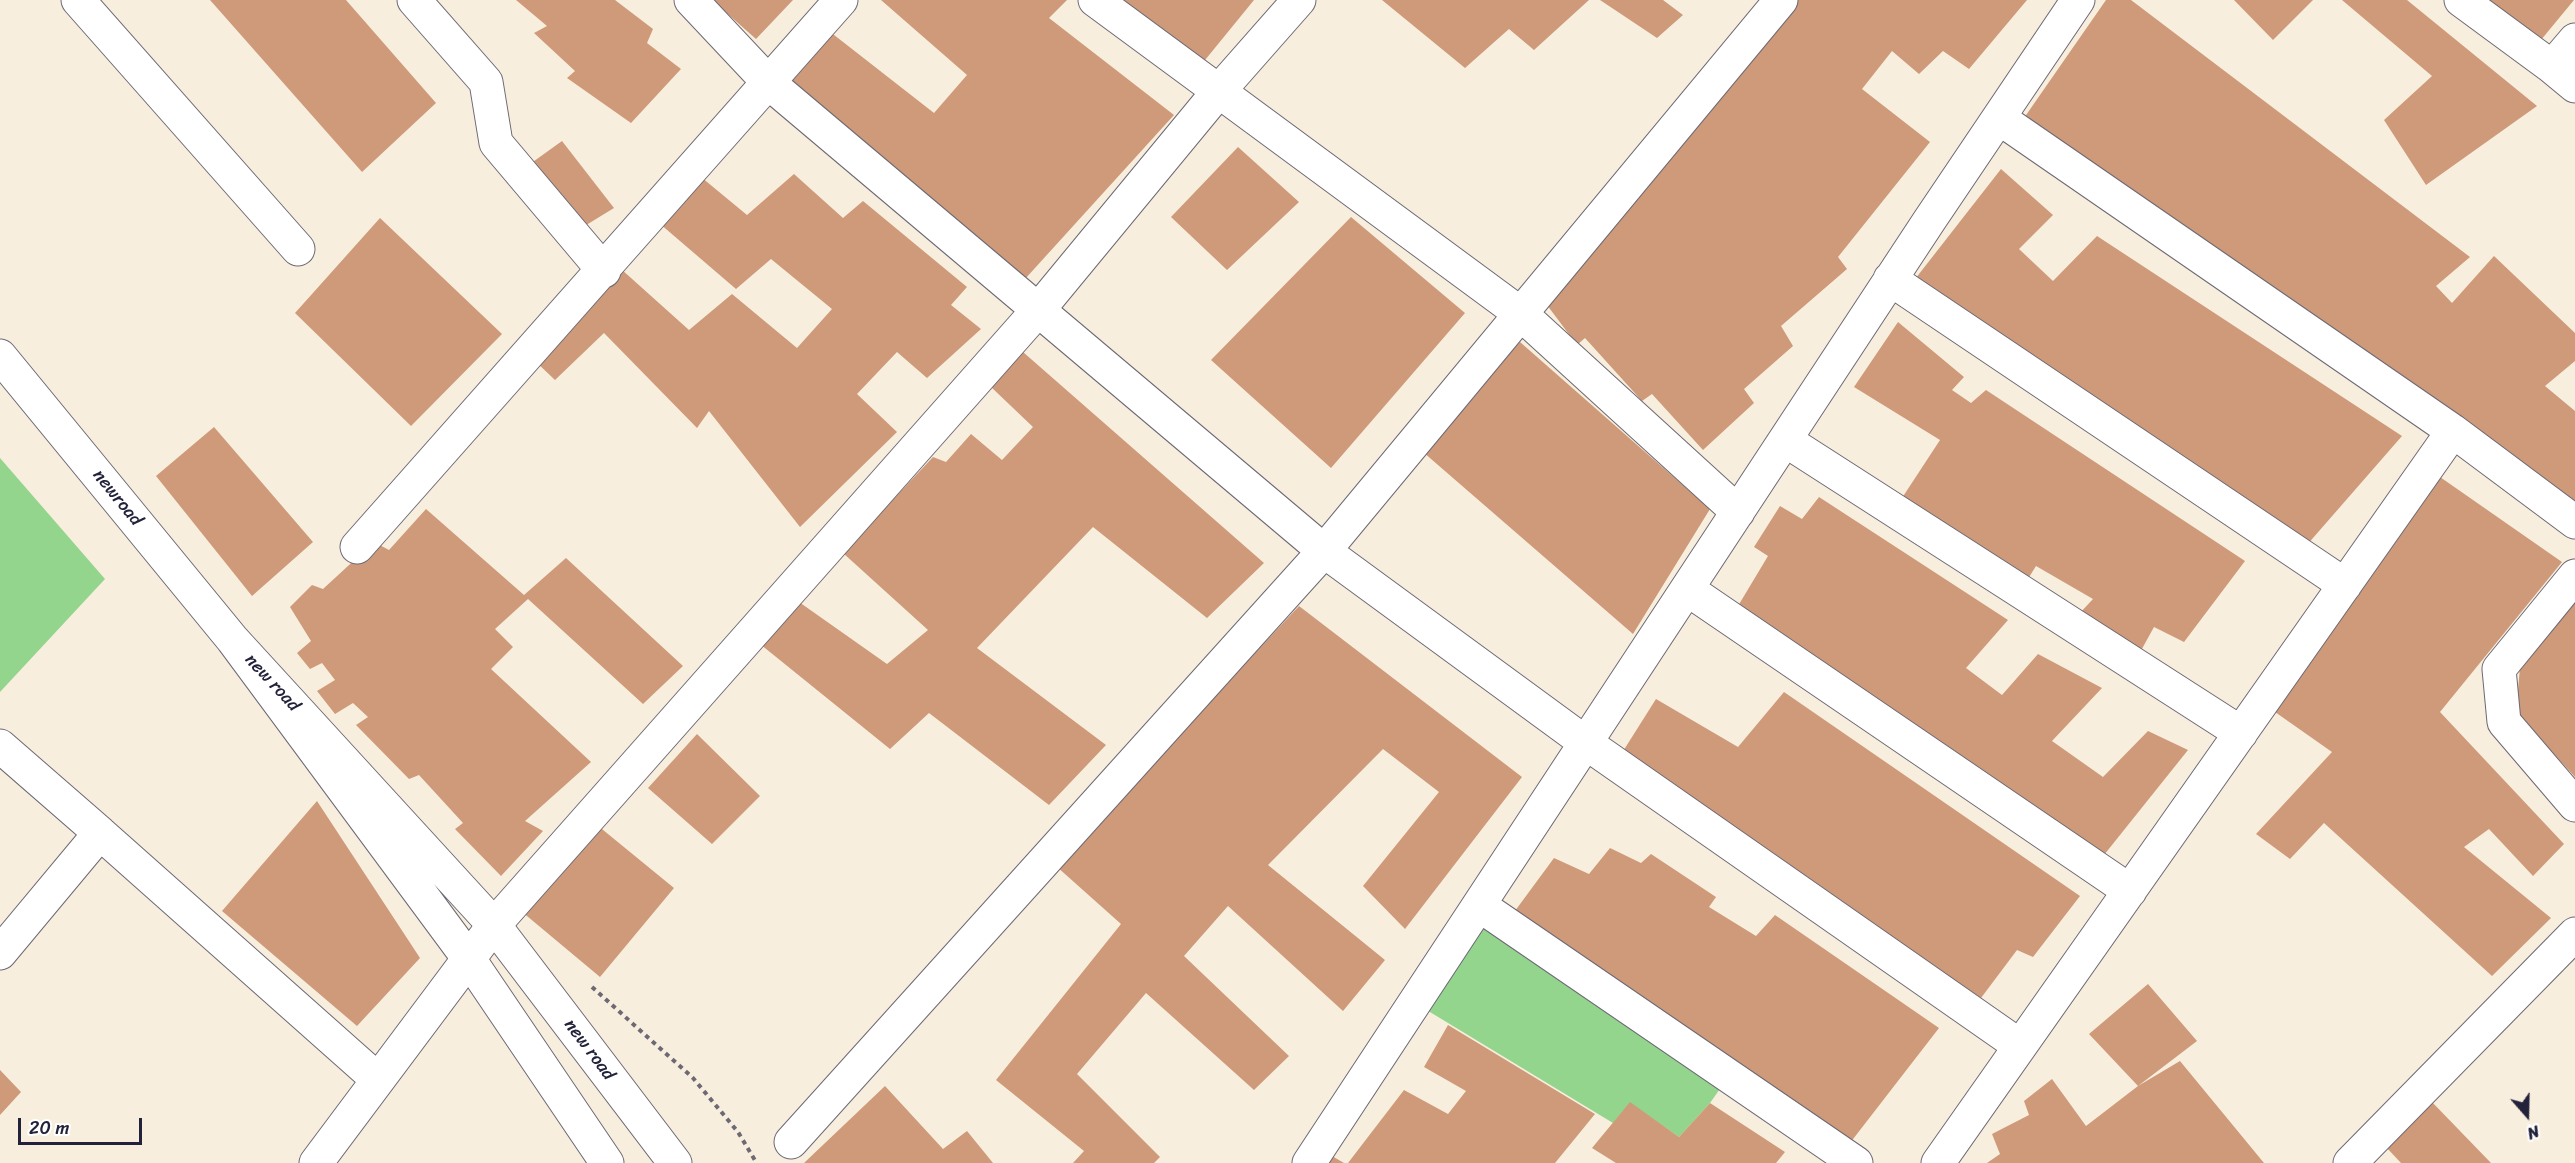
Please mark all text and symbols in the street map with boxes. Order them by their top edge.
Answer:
street label: newroad [88,465,146,531]
street label: new road [240,650,304,716]
street label: new road [559,1015,619,1085]
north arrow [2497,1085,2557,1145]
scale bar [21,1106,146,1144]
text: 20 m [29,1112,69,1144]
text: N [2523,1117,2543,1148]

